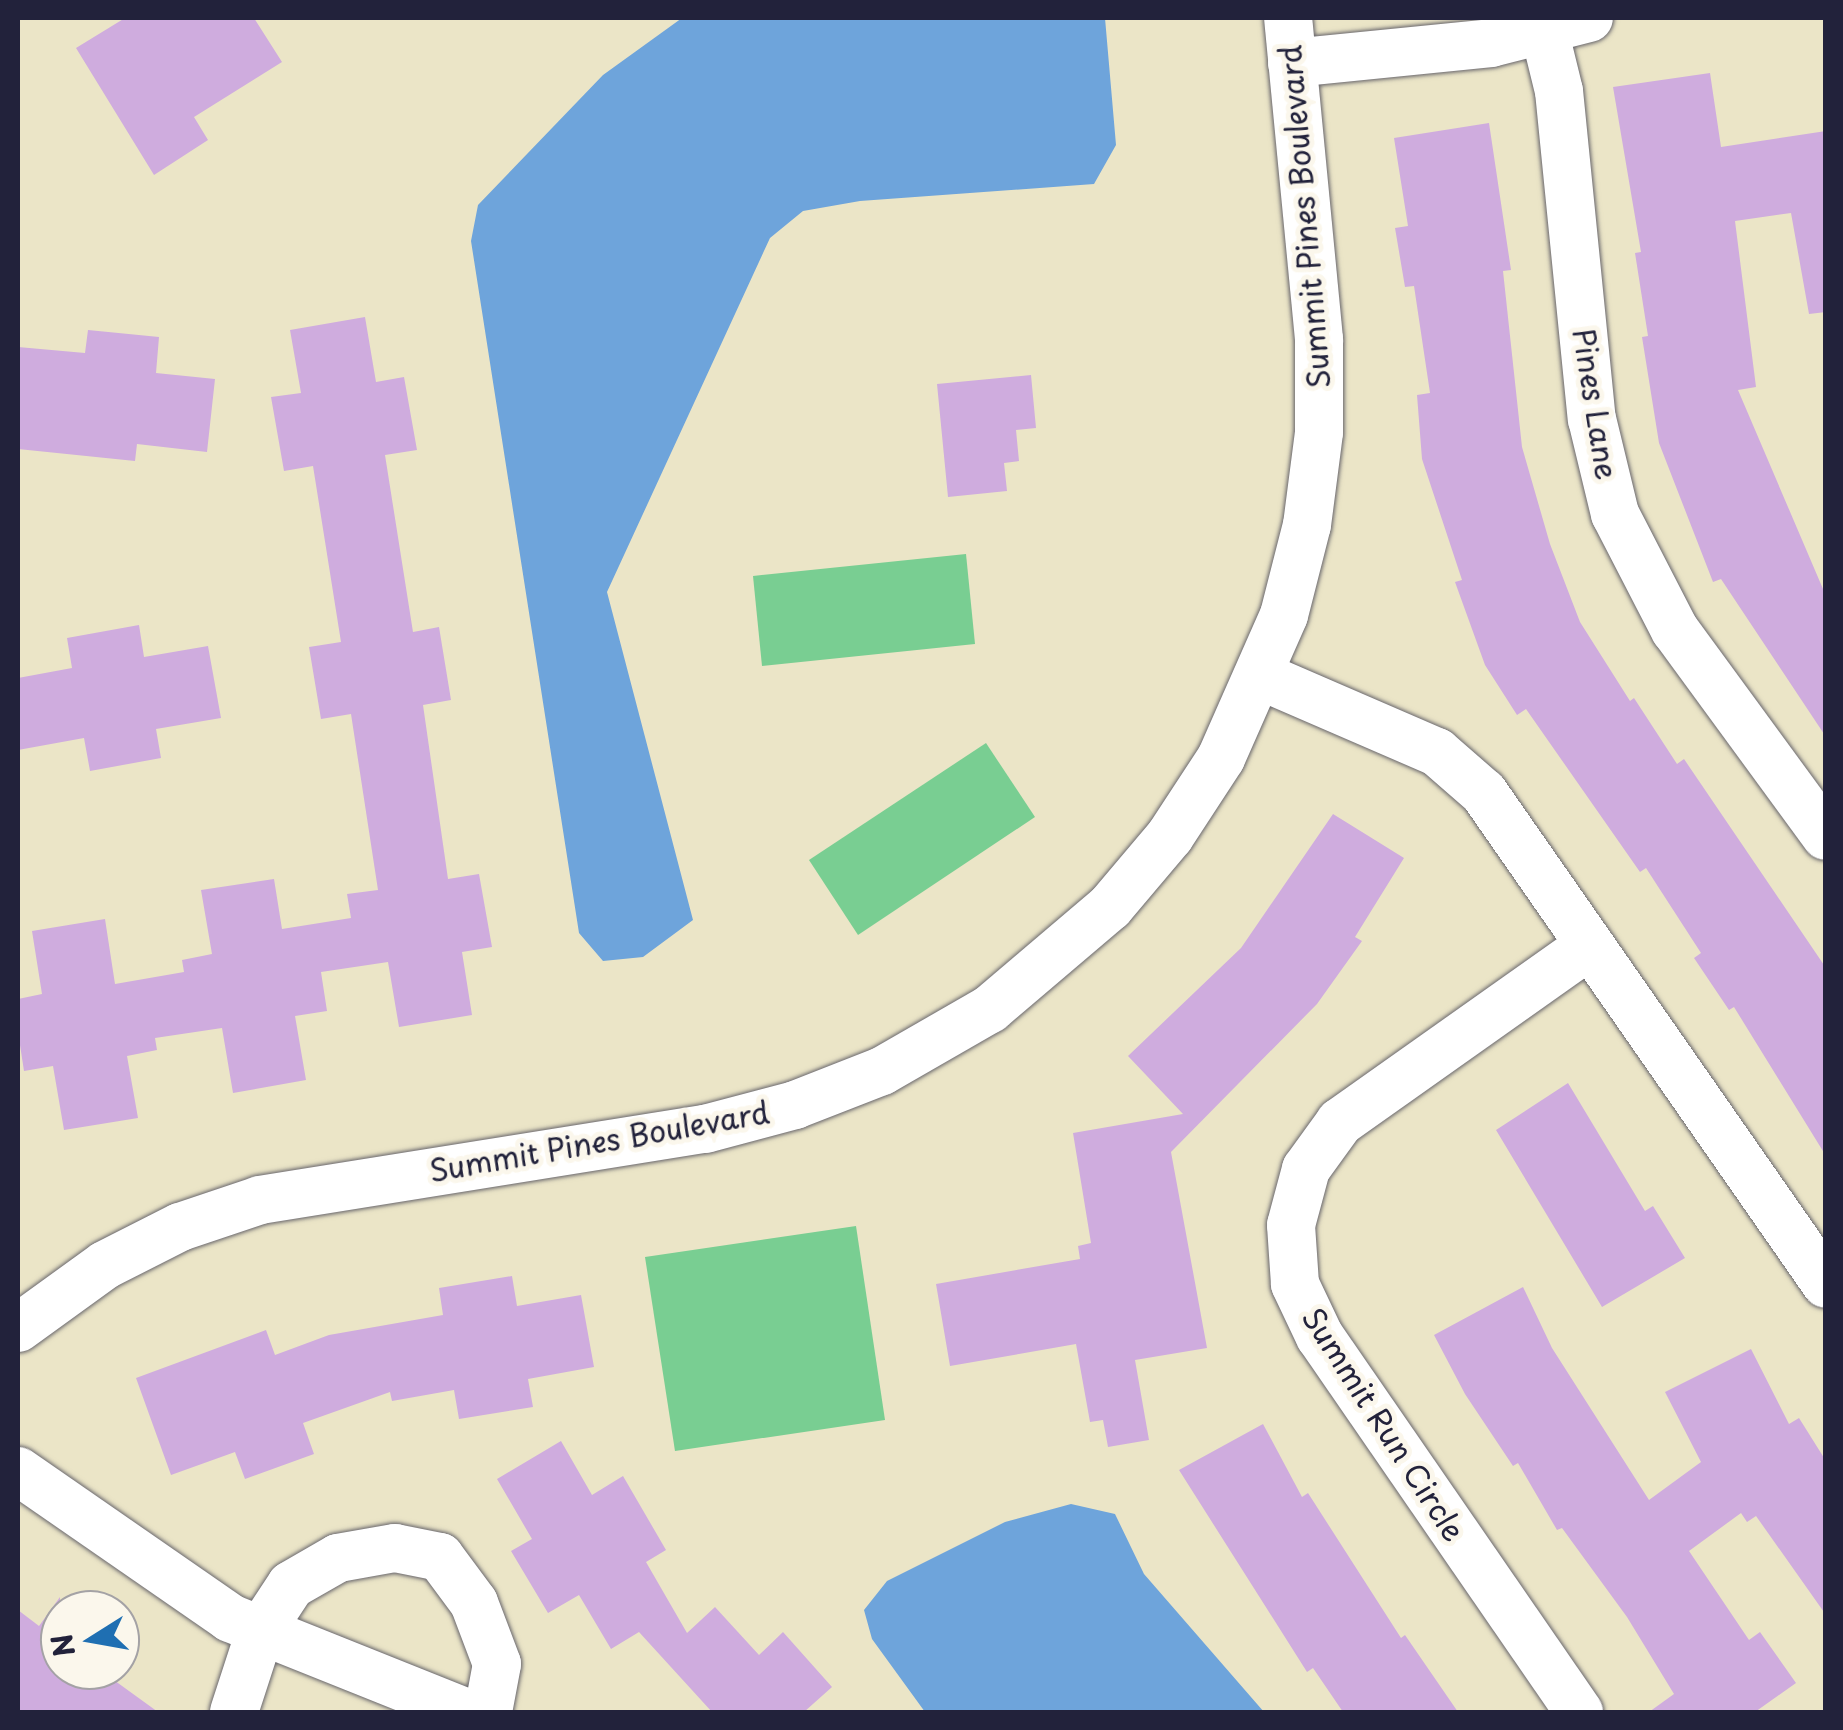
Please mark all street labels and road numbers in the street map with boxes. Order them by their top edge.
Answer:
street label: Summit Pines Boulevard [1271,42,1337,392]
street label: Pines Lane [1566,325,1626,483]
street label: Summit Pines Boulevard [424,1093,774,1189]
street label: Summit Run Circle [1294,1299,1474,1549]

